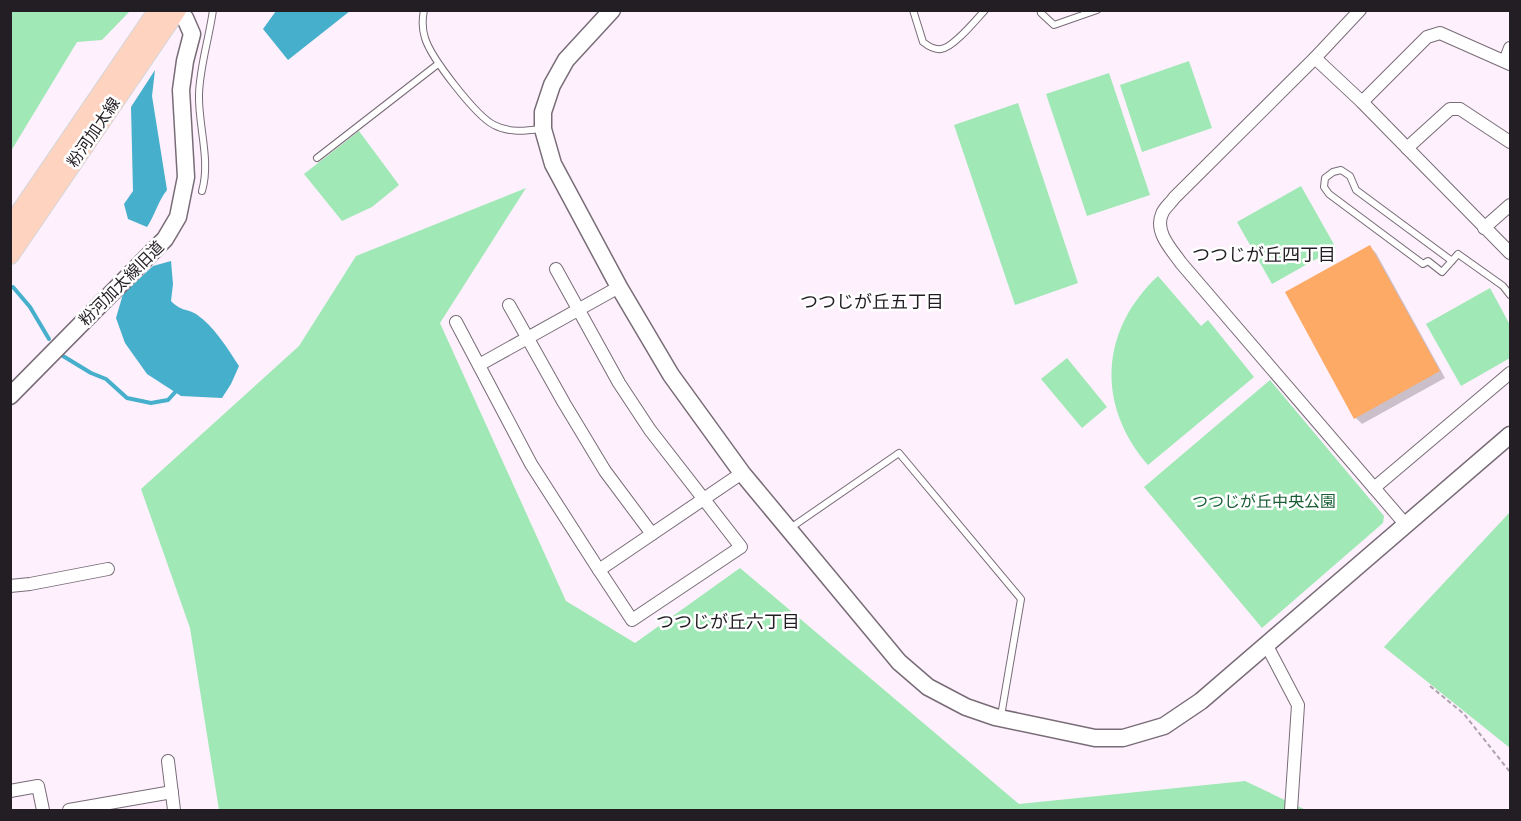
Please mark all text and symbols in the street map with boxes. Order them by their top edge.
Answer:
street label: 粉河加太線 [63,94,124,171]
street label: 粉河加太線旧道 [75,237,168,330]
district label: つつじが丘四丁目 [1192,244,1336,265]
district label: つつじが丘五丁目 [800,291,944,312]
park label: つつじが丘中央公園 [1192,492,1336,511]
district label: つつじが丘六丁目 [656,611,800,632]

